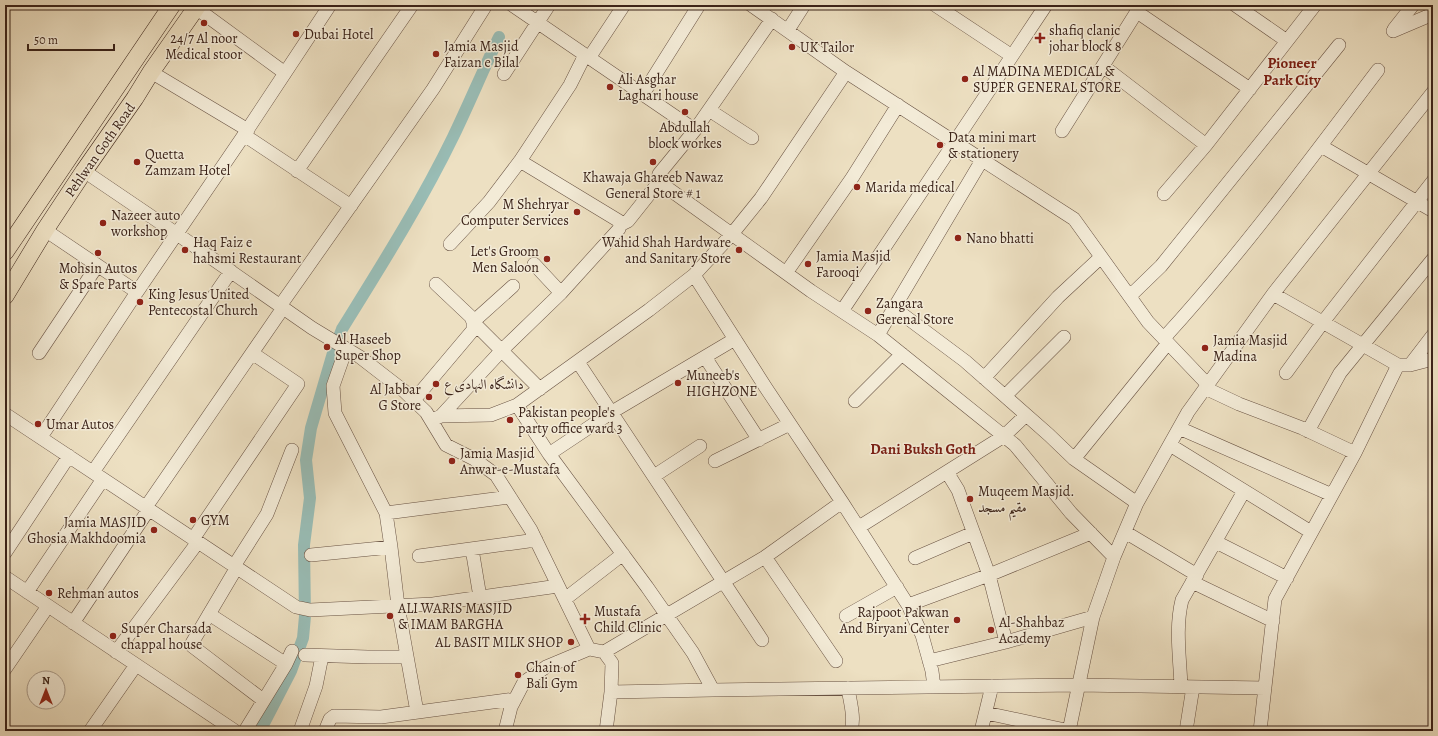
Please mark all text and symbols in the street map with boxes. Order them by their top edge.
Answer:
marker: 24/7 Al noor Medical stoor [199,18,209,28]
place label: shafiq clanic johar block 8 [1049,21,1122,56]
place label: Dubai Hotel [304,25,374,44]
scale bar [28,26,114,52]
place label: 24/7 Al noor Medical stoor [165,29,243,64]
marker: Dubai Hotel [291,29,301,39]
text: 50 m [34,32,58,48]
marker: shafiq clanic johar block 8 [1034,32,1046,44]
place label: Jamia Masjid Faizan e Bilal [444,37,520,72]
place label: UK Tailor [800,38,855,57]
marker: UK Tailor [787,42,797,52]
marker: Jamia Masjid Faizan e Bilal [431,49,441,59]
district label: Pioneer Park City [1263,53,1322,90]
place label: Al MADINA MEDICAL & SUPER GENERAL STORE [972,62,1121,97]
place label: Ali Asghar Laghari house [617,70,699,105]
marker: Al MADINA MEDICAL & SUPER GENERAL STORE [960,74,970,84]
marker: Ali Asghar Laghari house [605,82,615,92]
street label: Pehlwan Goth Road [60,99,140,201]
marker: Abdullah block workes [680,107,690,117]
place label: Abdullah block workes [648,118,722,153]
place label: Data mini mart & stationery [948,128,1037,163]
marker: Data mini mart & stationery [935,140,945,150]
place label: Quetta Zamzam Hotel [145,145,231,180]
marker: Quetta Zamzam Hotel [132,157,142,167]
marker: Khawaja Ghareeb Nawaz General Store # 1 [648,157,658,167]
place label: Khawaja Ghareeb Nawaz General Store # 1 [583,168,724,203]
place label: Marida medical [865,178,955,197]
marker: Marida medical [852,182,862,192]
place label: M Shehryar Computer Services [461,195,570,230]
place label: Nazeer auto workshop [110,206,180,241]
marker: M Shehryar Computer Services [572,207,582,217]
marker: Nazeer auto workshop [98,218,108,228]
place label: Nano bhatti [966,229,1034,248]
place label: Haq Faiz e hahsmi Restaurant [193,233,302,268]
place label: Wahid Shah Hardware and Sanitary Store [601,233,731,268]
marker: Nano bhatti [953,233,963,243]
place label: Let's Groom Men Saloon [470,242,539,277]
marker: Haq Faiz e hahsmi Restaurant [180,245,190,255]
marker: Wahid Shah Hardware and Sanitary Store [734,245,744,255]
place label: Jamia Masjid Farooqi [816,247,891,282]
marker: Mohsin Autos & Spare Parts [93,248,103,258]
marker: Let's Groom Men Saloon [542,254,552,264]
place label: Mohsin Autos & Spare Parts [59,259,137,294]
marker: Jamia Masjid Farooqi [803,259,813,269]
place label: King Jesus United Pentecostal Church [148,285,259,320]
place label: Zangara Gerenal Store [876,294,954,329]
marker: King Jesus United Pentecostal Church [135,297,145,307]
marker: Zangara Gerenal Store [863,306,873,316]
place label: Al Haseeb Super Shop [334,330,401,365]
place label: Jamia Masjid Madina [1213,331,1288,366]
marker: Al Haseeb Super Shop [322,342,332,352]
marker: Jamia Masjid Madina [1200,343,1210,353]
place label: Muneeb's HIGHZONE [686,366,757,401]
place label: دانشگاہ الہادی ع [444,375,524,396]
marker: Muneeb's HIGHZONE [673,378,683,388]
marker: دانشگاہ الہادی ع [431,379,441,389]
place label: Al Jabbar G Store [369,380,422,415]
marker: Al Jabbar G Store [424,392,434,402]
place label: Pakistan people's party office ward 3 [518,403,623,438]
place label: Umar Autos [46,415,114,434]
marker: Pakistan people's party office ward 3 [505,415,515,425]
marker: Umar Autos [33,419,43,429]
district label: Dani Buksh Goth [870,439,976,459]
place label: Jamia Masjid Anwar-e-Mustafa [459,444,560,479]
marker: Jamia Masjid Anwar-e-Mustafa [447,456,457,466]
place label: Muqeem Masjid. مقیم مسجد [978,482,1074,521]
marker: Muqeem Masjid. مقیم مسجد [965,494,975,504]
place label: GYM [201,511,230,530]
place label: Jamia MASJID Ghosia Makhdoomia [27,513,146,548]
marker: GYM [188,515,198,525]
marker: Jamia MASJID Ghosia Makhdoomia [149,525,159,535]
place label: Rehman autos [57,584,139,603]
marker: Rehman autos [44,588,54,598]
place label: ALI WARIS MASJID & IMAM BARGHA [397,599,512,634]
place label: Mustafa Child Clinic [594,602,662,637]
place label: Rajpoot Pakwan And Biryani Center [839,603,950,638]
marker: ALI WARIS MASJID & IMAM BARGHA [385,611,395,621]
marker: Mustafa Child Clinic [579,613,591,625]
place label: Al-Shahbaz Academy [998,613,1064,648]
marker: Rajpoot Pakwan And Biryani Center [952,615,962,625]
place label: Super Charsada chappal house [121,619,213,654]
marker: Al-Shahbaz Academy [986,625,996,635]
marker: Super Charsada chappal house [108,631,118,641]
place label: AL BASIT MILK SHOP [434,633,563,652]
marker: AL BASIT MILK SHOP [566,637,576,647]
place label: Chain of Bali Gym [526,658,578,693]
north arrow [26,670,66,710]
marker: Chain of Bali Gym [513,670,523,680]
text: N [42,673,50,688]

